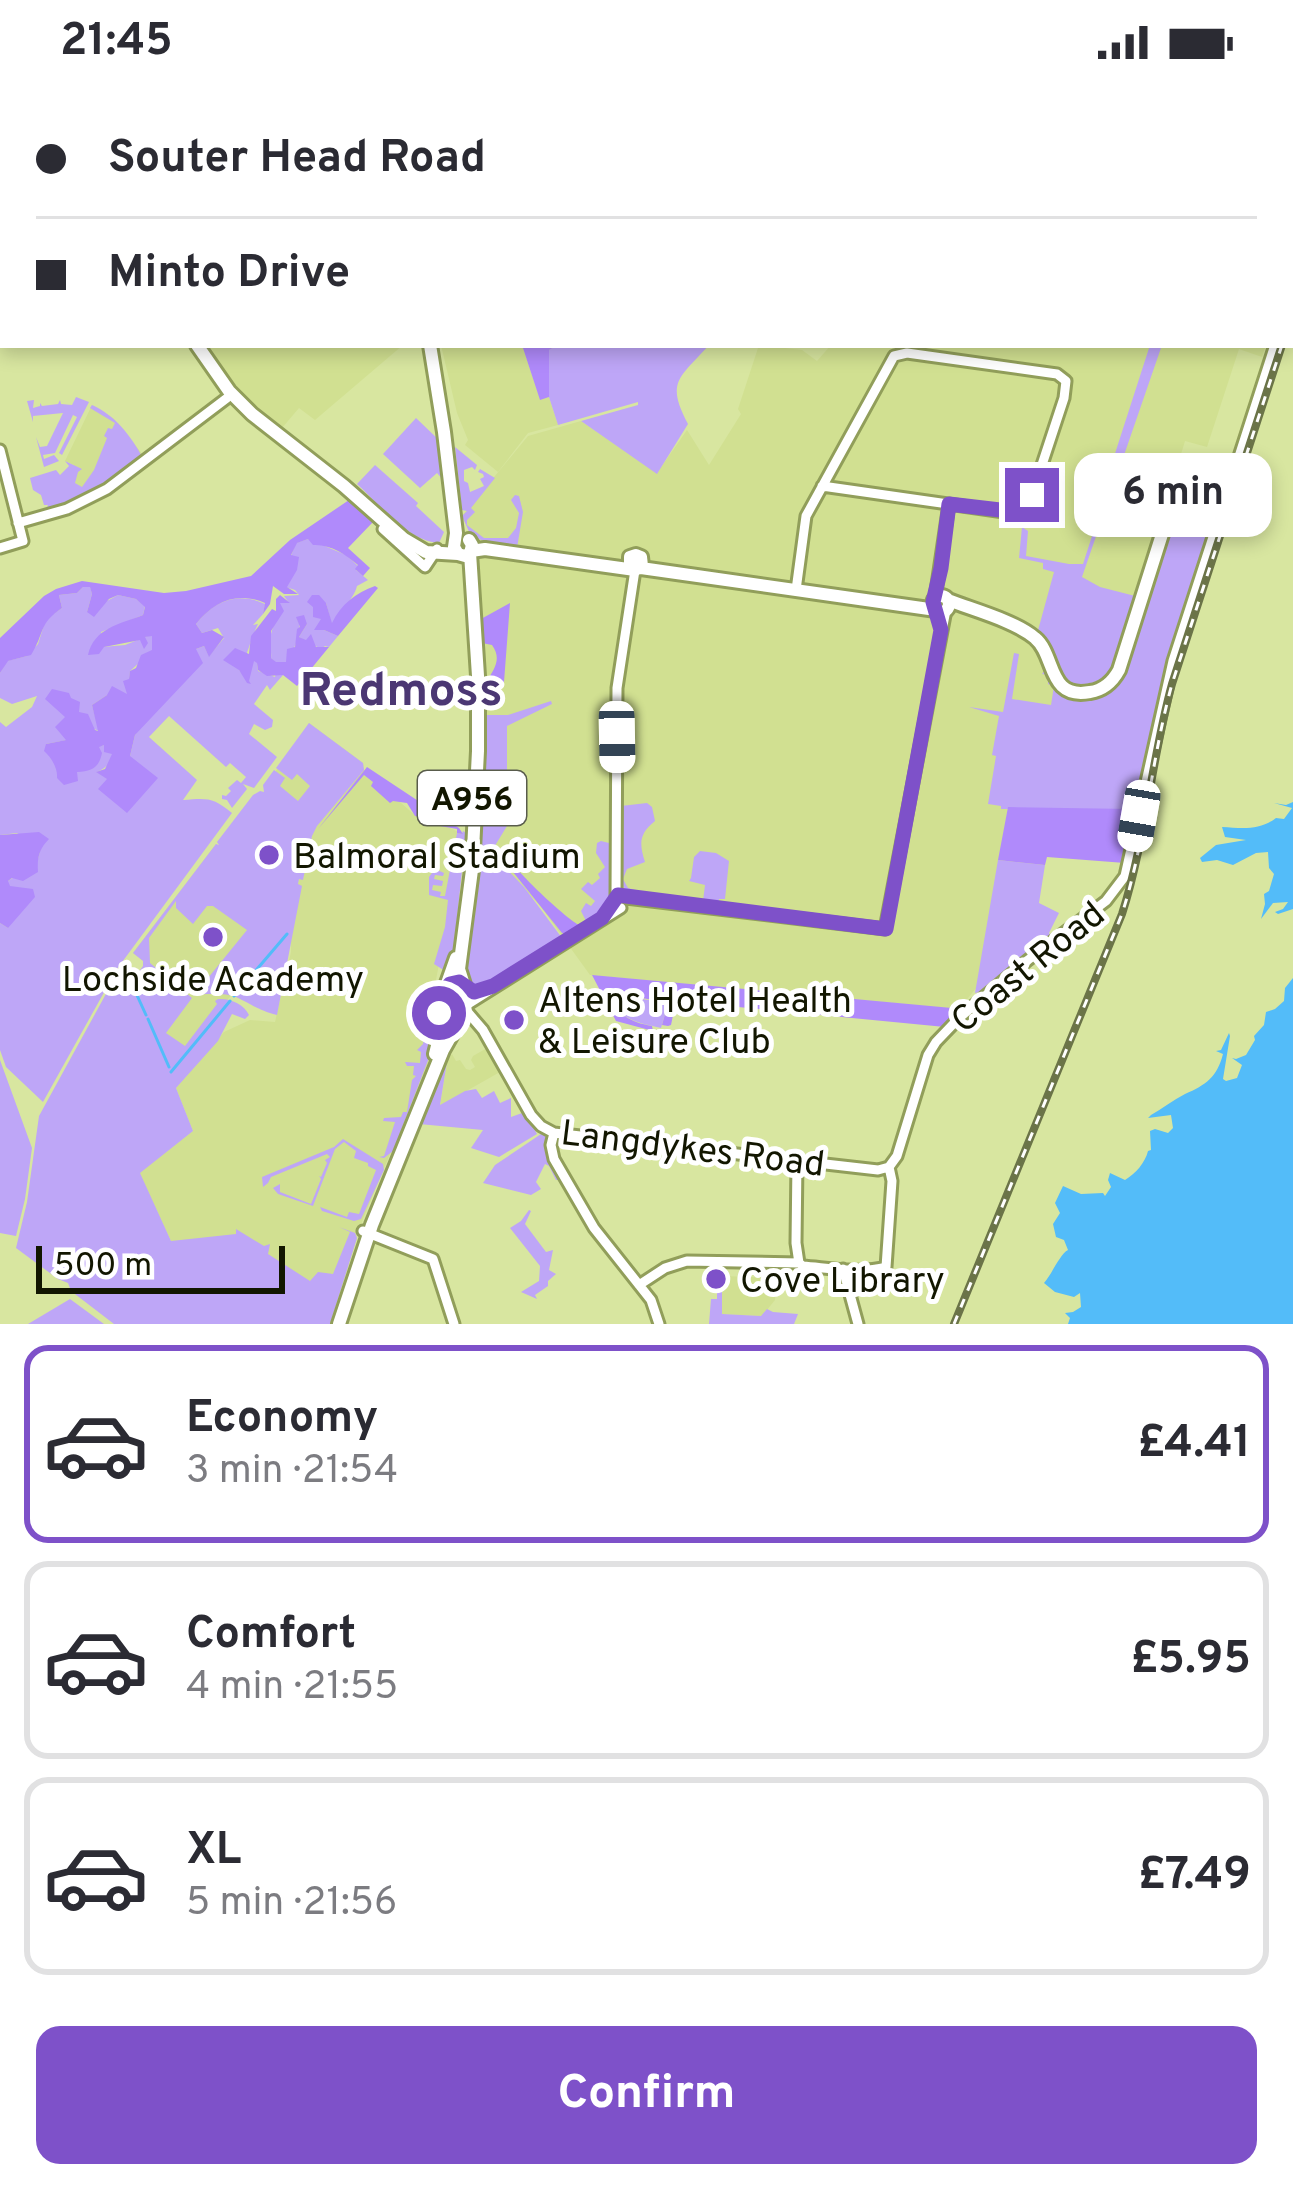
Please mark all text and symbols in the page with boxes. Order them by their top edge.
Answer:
text: 21:45 [60,14,173,71]
text: Souter Head Road [108,131,486,188]
text: Minto Drive [108,246,350,303]
callout: 6 min [1074,453,1272,537]
route end [1005,468,1059,522]
text: 6 min [1122,470,1224,519]
district label: Redmoss [299,663,503,723]
car [598,701,636,773]
road number: A956 [418,771,526,825]
car [1115,777,1163,855]
place label: Balmoral Stadium [293,836,581,882]
marker: Balmoral Stadium [256,842,282,868]
street label: Coast Road [943,893,1116,1045]
marker: Lochside Academy [200,924,226,950]
place label: Lochside Academy [62,959,364,1005]
place label: Altens Hotel Health & Leisure Club [538,980,852,1067]
route start [412,986,466,1040]
marker: Altens Hotel Health & Leisure Club [501,1007,527,1033]
street label: Langdykes Road [558,1112,827,1190]
scale bar [36,1240,285,1293]
text: 500 m [54,1246,152,1288]
place label: Cove Library [740,1260,945,1306]
marker: Cove Library [703,1266,729,1292]
icon: car [42,1390,150,1498]
text: Economy [186,1391,378,1448]
text: £4.41 [1137,1416,1251,1473]
text: 3 min · 21:54 [186,1448,398,1497]
icon: car [42,1606,150,1714]
text: Comfort [186,1607,356,1664]
text: £5.95 [1130,1632,1251,1689]
text: 4 min · 21:55 [186,1664,398,1713]
icon: car [42,1822,150,1930]
text: XL [186,1823,241,1880]
text: £7.49 [1138,1848,1251,1905]
text: 5 min · 21:56 [186,1880,397,1929]
button: Confirm [36,2026,1257,2164]

